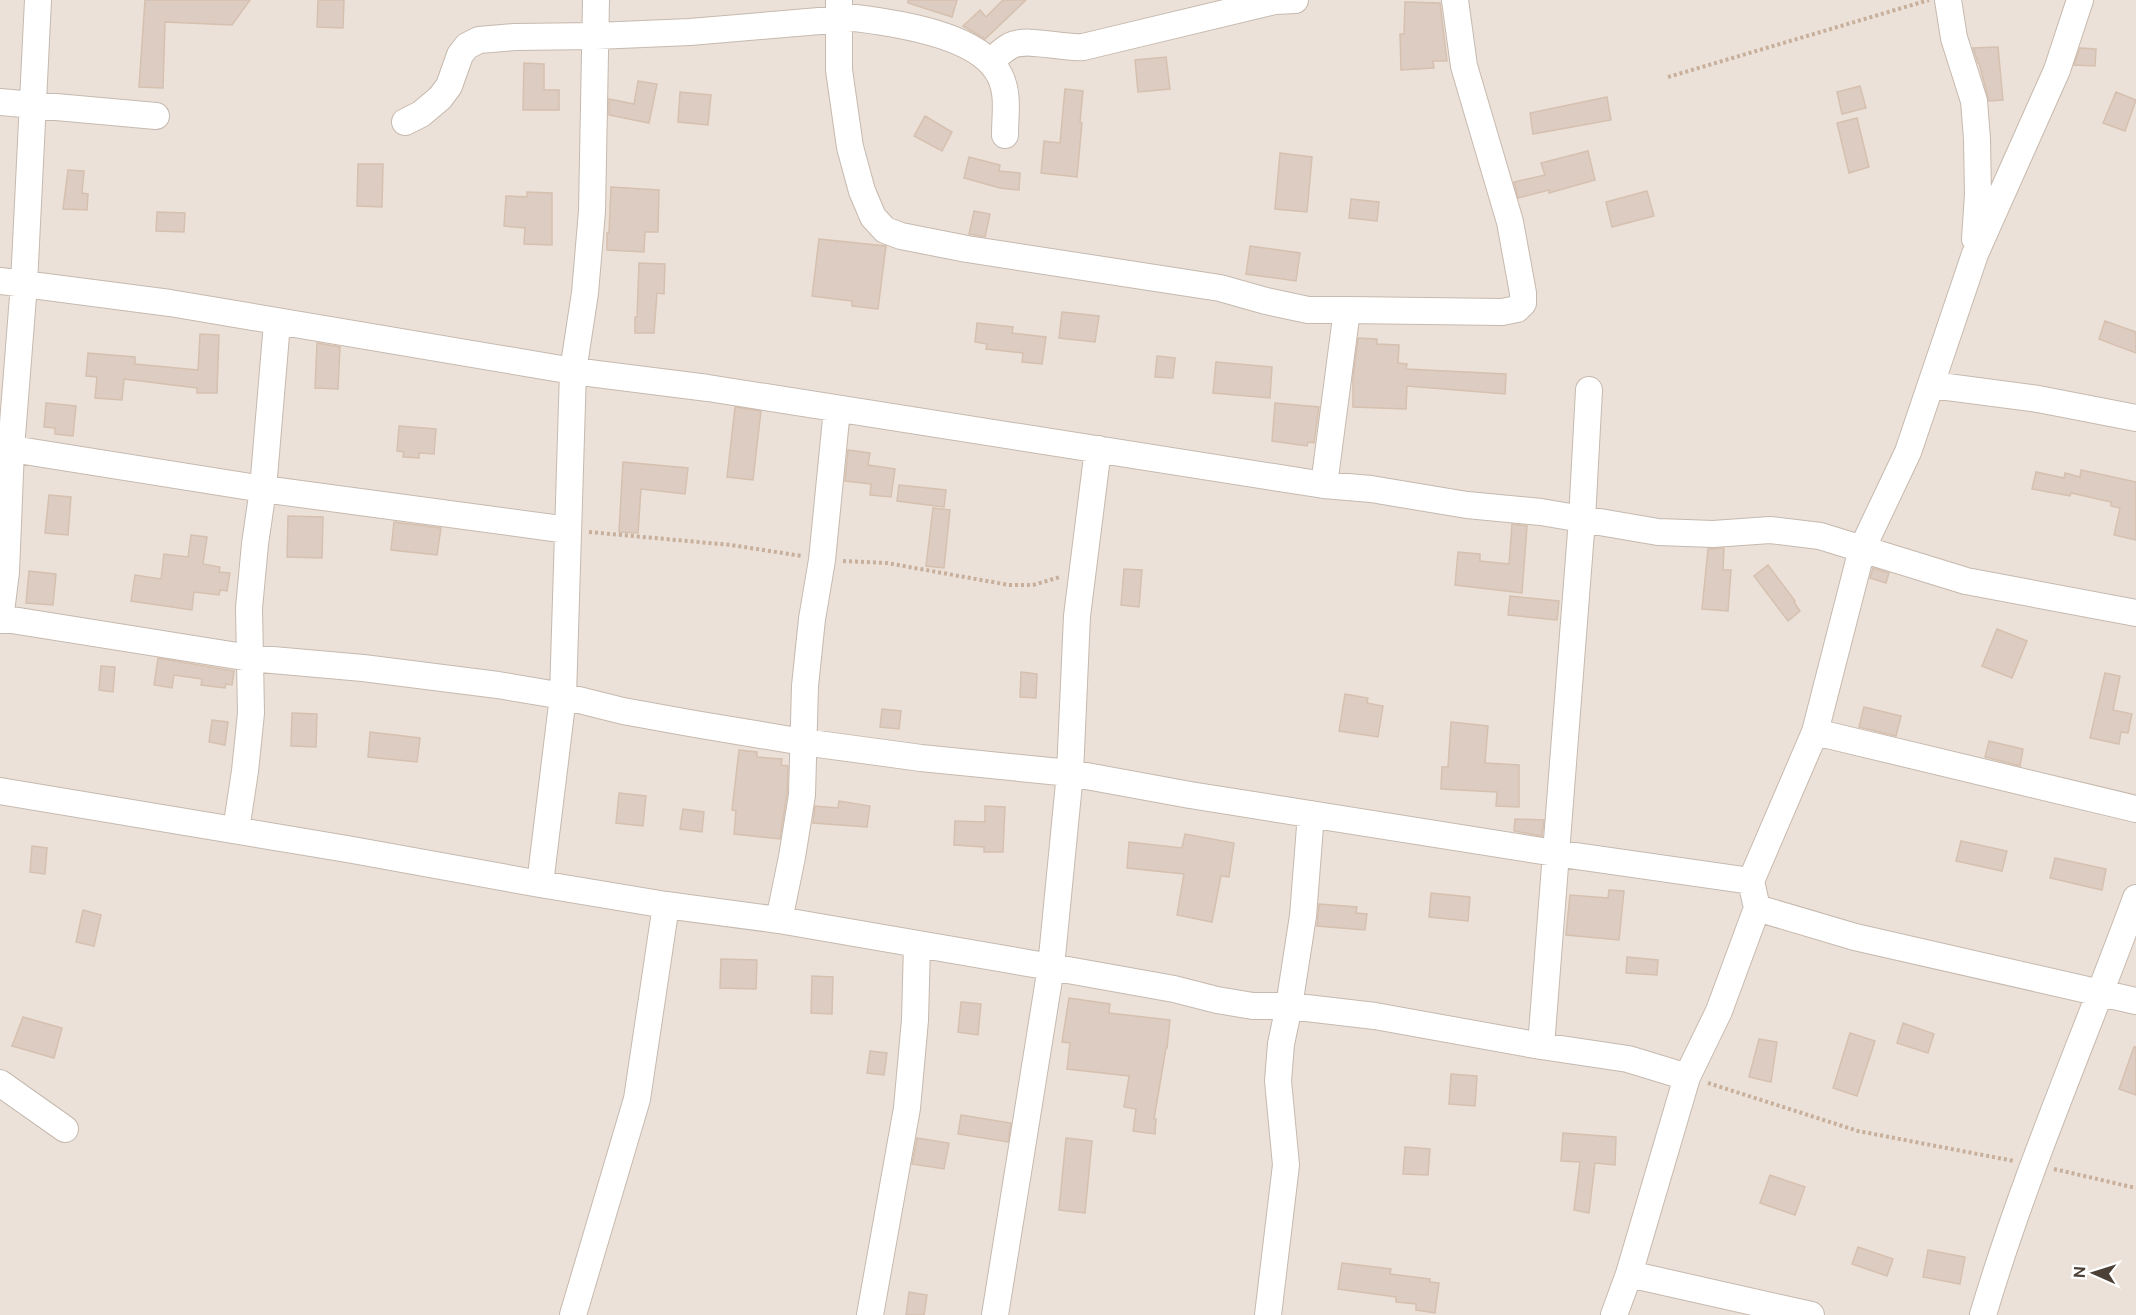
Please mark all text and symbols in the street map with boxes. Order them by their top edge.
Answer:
north arrow [2064,1243,2124,1303]
text: N [2069,1266,2090,1279]

